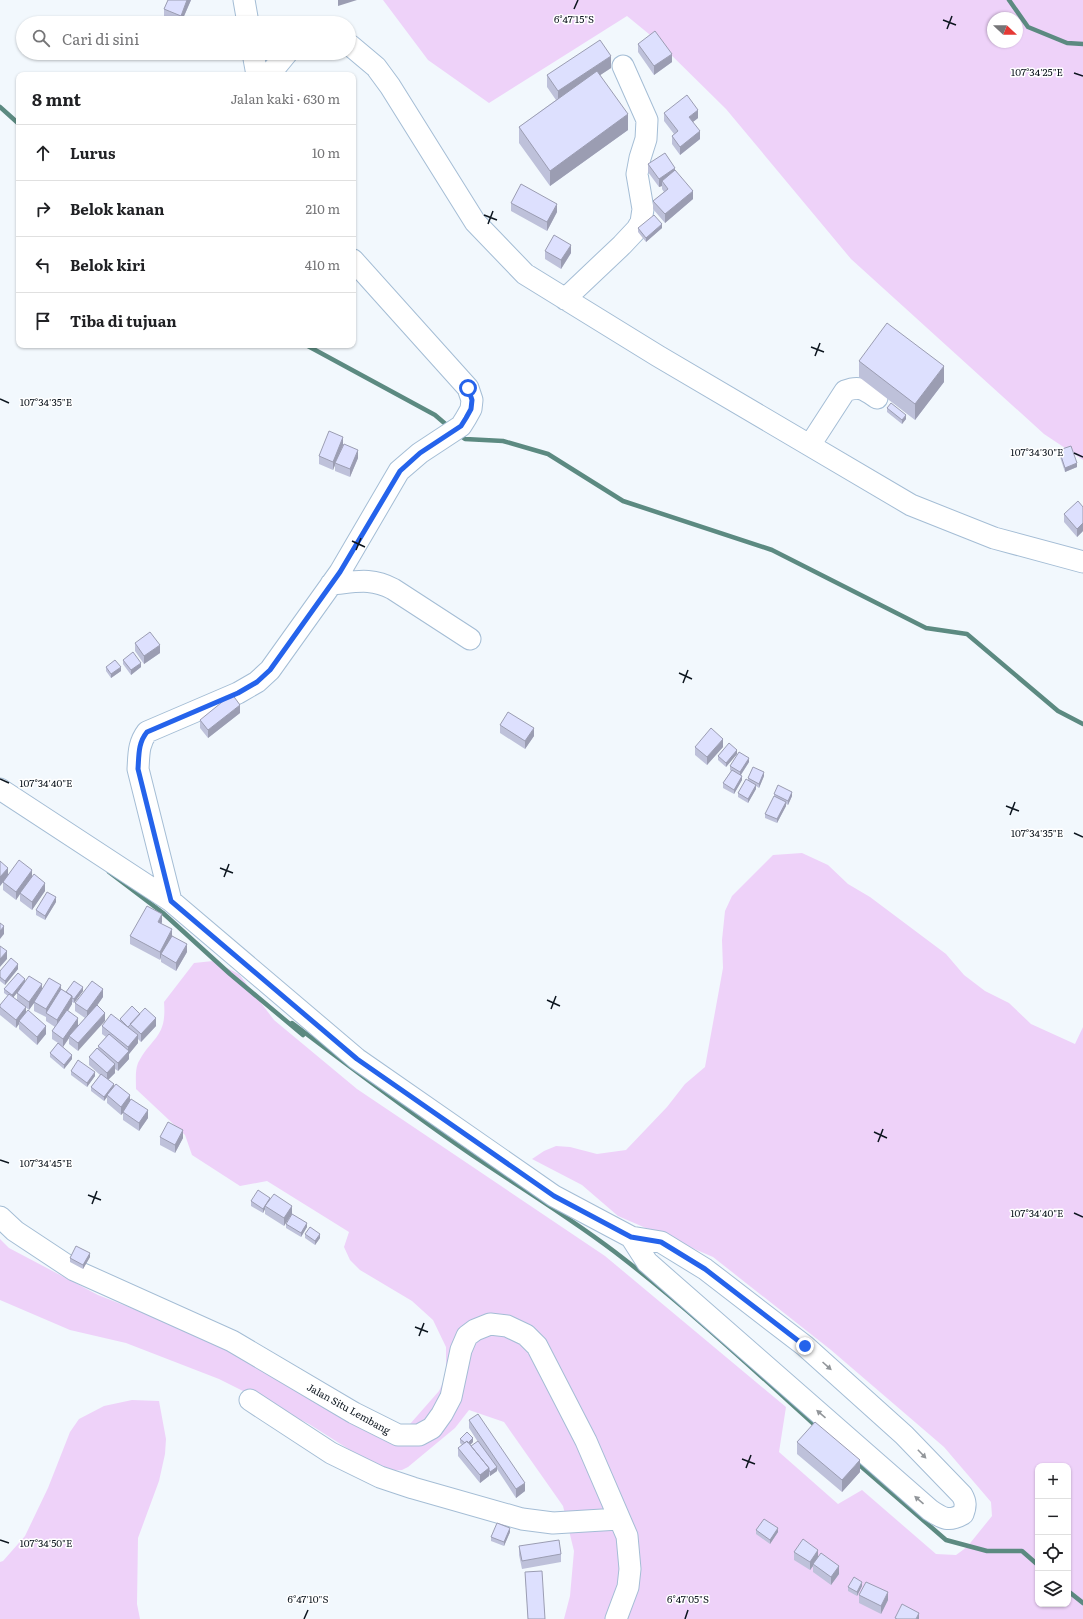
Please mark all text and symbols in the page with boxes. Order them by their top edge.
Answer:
text: 6°47'15"S [554,11,594,26]
north arrow [987,12,1023,48]
search box [16,16,356,60]
icon: search [30,27,52,49]
text: Cari di sini [62,27,139,50]
text: 107°34'25"E [1011,64,1063,79]
text: 8 mnt [32,86,81,111]
text: Jalan kaki · 630 m [230,89,340,108]
text: Lurus [70,141,115,164]
icon: ahead [32,142,54,164]
text: 10 m [312,143,340,162]
text: Belok kanan [70,197,164,220]
icon: right [32,198,54,220]
text: 210 m [305,199,340,218]
text: Belok kiri [70,253,146,276]
icon: left [32,254,54,276]
text: 410 m [305,255,340,274]
text: Tiba di tujuan [70,309,177,332]
icon: arrive [32,310,54,332]
route start [459,379,477,397]
text: 107°34'35"E [20,394,72,409]
text: 107°34'30"E [1011,444,1063,459]
text: 107°34'40"E [20,775,72,790]
text: 107°34'35"E [1011,825,1063,840]
text: 107°34'45"E [20,1155,72,1170]
text: 107°34'40"E [1011,1205,1063,1220]
route end [796,1337,814,1355]
one-way arrow [822,1361,832,1370]
street label: Jalan Situ Lembang [304,1379,394,1437]
one-way arrow [816,1409,826,1418]
one-way arrow [918,1449,927,1459]
map controls [1035,1463,1071,1607]
button: + [1035,1463,1071,1499]
one-way arrow [913,1495,924,1504]
button: − [1035,1499,1071,1535]
text: 107°34'50"E [20,1535,72,1550]
button: locate [1035,1535,1071,1571]
button: layers [1035,1571,1071,1607]
text: 6°47'10"S [288,1591,328,1606]
text: 6°47'05"S [667,1591,709,1606]

